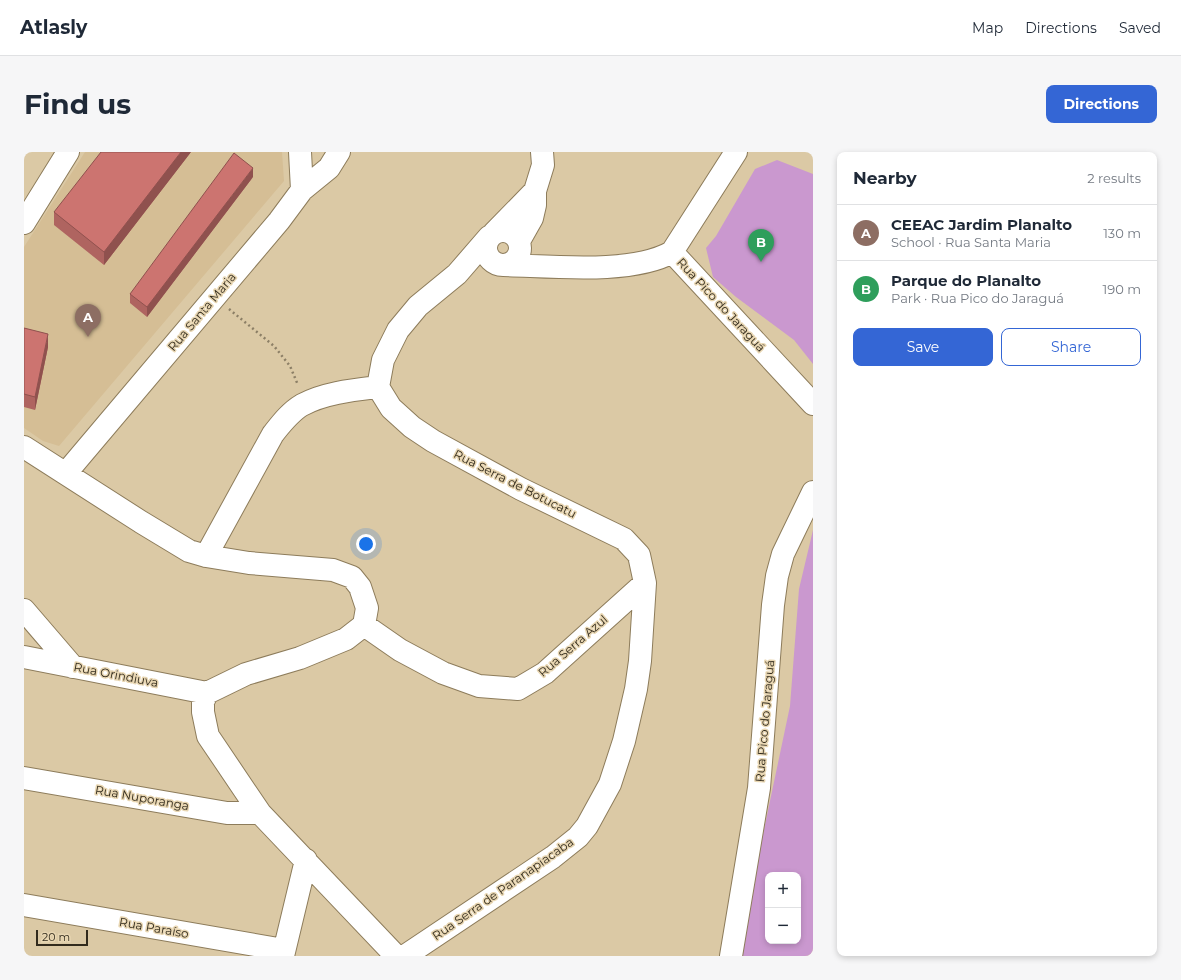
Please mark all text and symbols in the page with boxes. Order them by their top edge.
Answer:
text: Atlasly [20,16,87,39]
text: Map [972,19,1003,37]
text: Directions [1025,19,1097,37]
text: Saved [1119,19,1161,37]
button: Directions [1046,85,1157,123]
text: Find us [24,87,131,121]
text: Nearby [853,168,917,188]
text: 2 results [1087,170,1141,186]
text: CEEAC Jardim Planalto [891,215,1072,234]
text: A [861,225,871,241]
text: 130 m [1103,225,1141,241]
pin: B [748,229,774,262]
text: School · Rua Santa Maria [891,234,1051,250]
street label: Rua Pico do Jaraguá [674,255,769,355]
street label: Rua Santa Maria [164,269,239,354]
text: Parque do Planalto [891,271,1041,290]
text: B [861,281,871,297]
text: 190 m [1103,281,1141,297]
text: Park · Rua Pico do Jaraguá [891,290,1064,306]
pin: A [75,304,101,337]
button: Save [853,328,993,366]
button: Share [1001,328,1141,366]
street label: Rua Serra de Botucatu [451,446,579,521]
your location [356,534,376,554]
street label: Rua Serra Azul [535,611,610,680]
street label: Rua Orindiuva [73,659,160,690]
street label: Rua Pico do Jaraguá [752,659,777,783]
street label: Rua Nuporanga [94,782,190,813]
street label: Rua Serra de Paranapiacaba [429,834,576,943]
map controls [765,872,801,944]
button: + [765,872,801,908]
button: − [765,908,801,944]
street label: Rua Paraíso [118,914,190,941]
scale bar [36,928,88,947]
text: 20 m [42,930,70,944]

